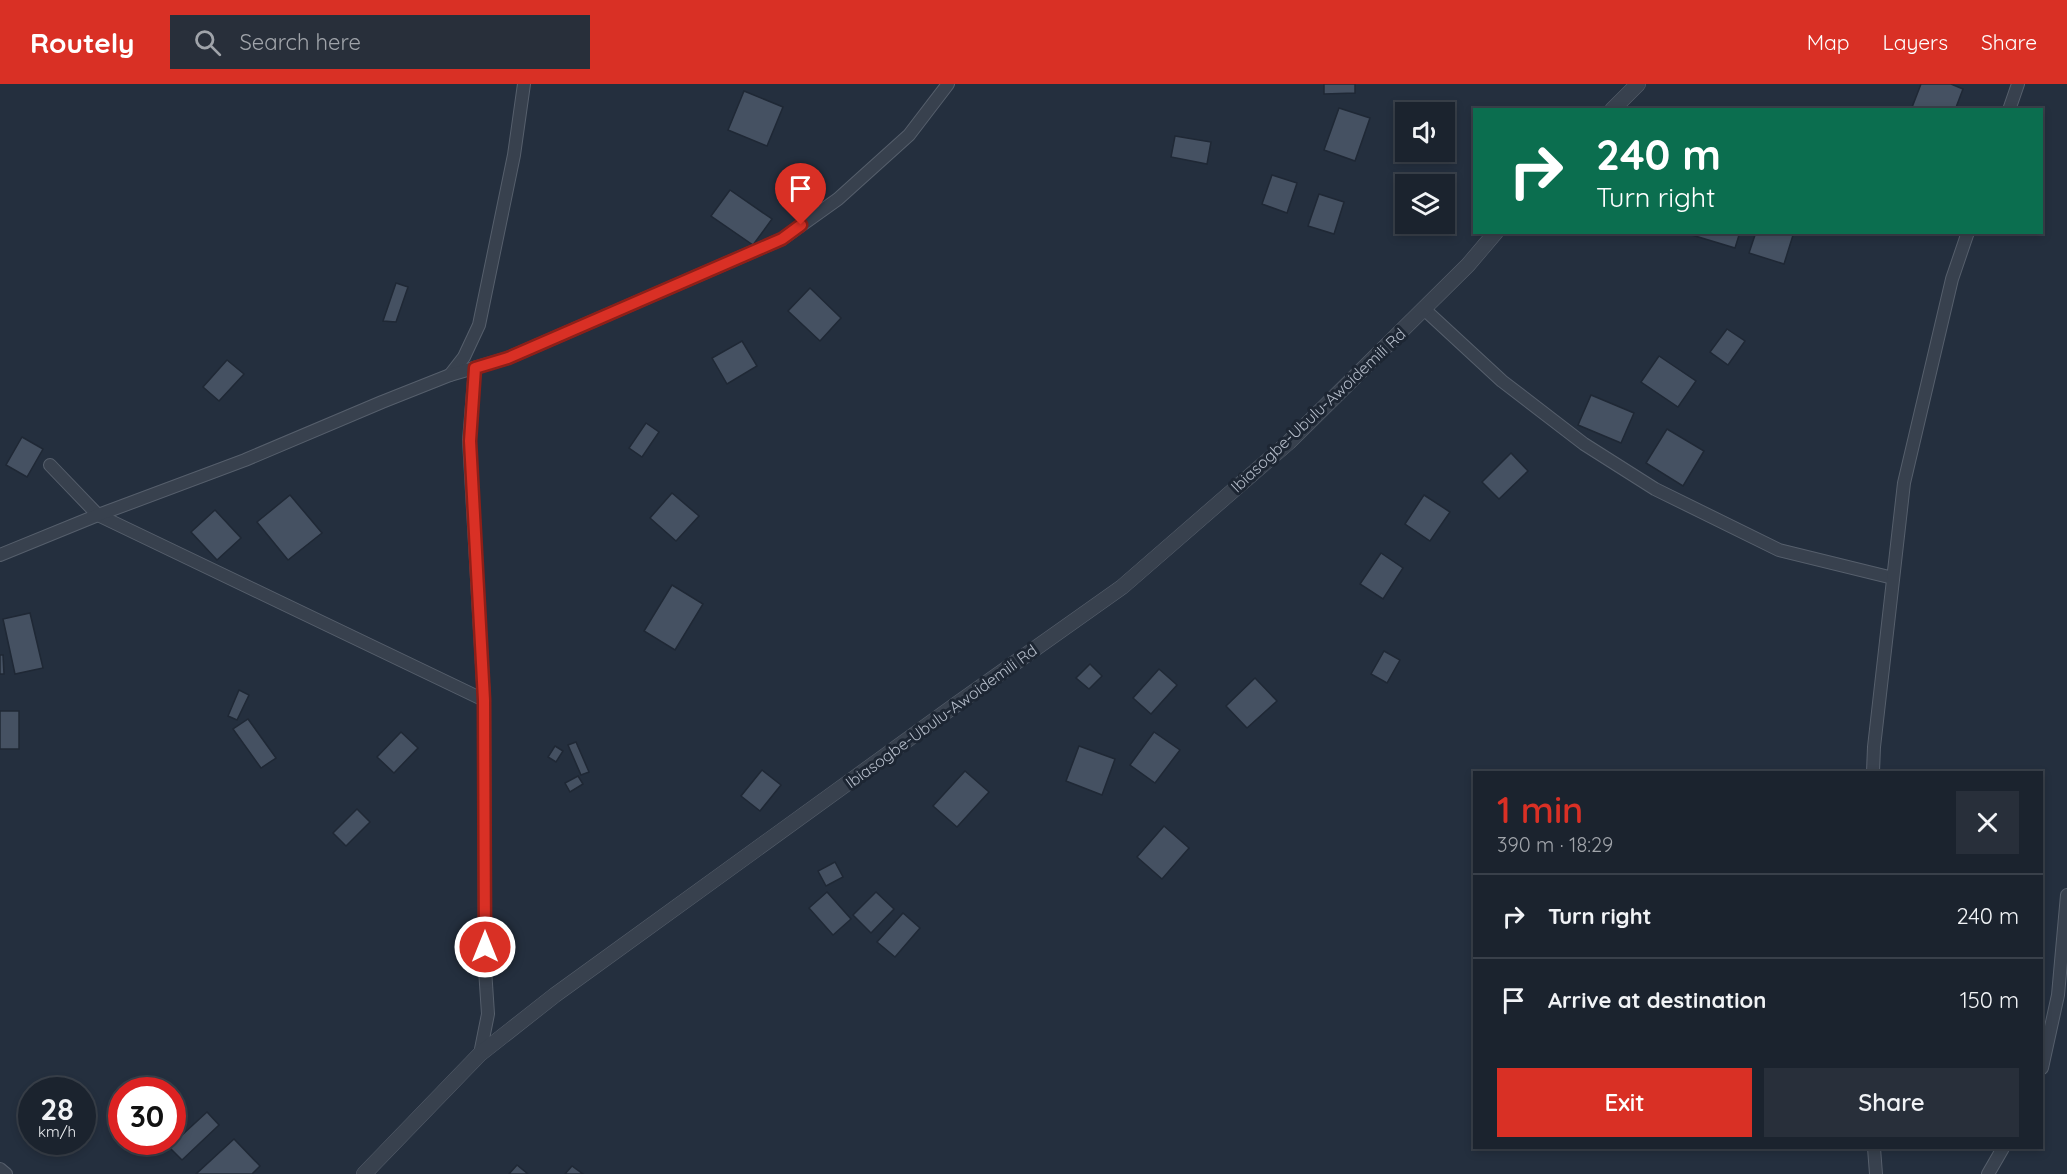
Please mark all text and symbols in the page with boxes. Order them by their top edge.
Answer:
search box [170,15,590,69]
text: Routely [30,25,134,60]
icon: search [191,26,224,59]
text: Search here [239,28,361,56]
text: Map [1807,29,1850,55]
text: Layers [1883,29,1948,55]
text: Share [1981,29,2037,55]
map controls [1395,102,1455,234]
button: sound [1395,102,1455,162]
text: 240 m [1596,128,1721,181]
icon: right [1497,132,1575,210]
pin [775,163,826,225]
icon: arrive [784,172,817,205]
button: layers [1395,174,1455,234]
text: Turn right [1596,180,1715,214]
street label: Ibiasogbe-Ubulu-Awoidemili Rd [1226,324,1410,496]
street label: Ibiasogbe-Ubulu-Awoidemili Rd [841,640,1041,792]
text: 1 min [1497,787,1583,832]
button: close [1956,791,2019,854]
text: 390 m · 18:29 [1497,832,1613,857]
icon: right [1497,900,1530,933]
text: Turn right [1548,902,1652,930]
text: 240 m [1956,902,2019,930]
position arrow [453,915,517,979]
icon: arrive [1497,984,1530,1017]
text: Arrive at destination [1548,986,1766,1014]
text: 150 m [1960,986,2019,1014]
button: Exit [1497,1068,1752,1137]
button: Share [1764,1068,2019,1137]
speed limit sign: 30 [108,1077,186,1155]
text: 28 [40,1090,74,1128]
text: km/h [38,1122,76,1141]

